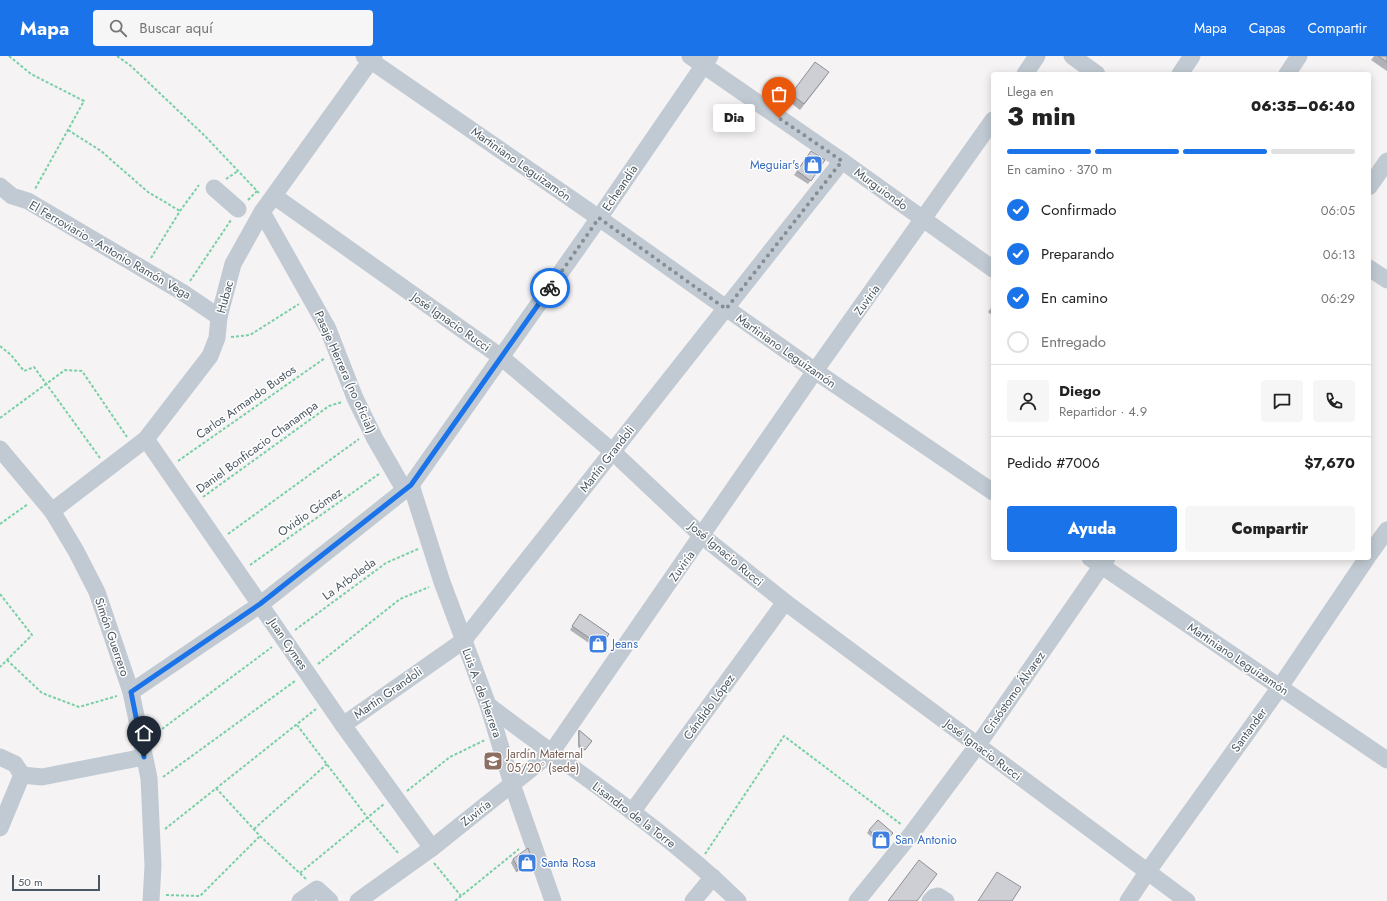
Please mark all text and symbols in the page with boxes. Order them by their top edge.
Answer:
search box [93,10,373,46]
text: Mapa [20,15,69,42]
icon: search [107,17,129,39]
text: Buscar aquí [139,17,213,39]
text: Mapa [1194,18,1227,38]
text: Capas [1249,18,1286,38]
text: Compartir [1308,18,1367,38]
pin [762,77,796,118]
text: Llega en [1007,82,1054,101]
icon: bag [768,83,790,105]
text: 06:35–06:40 [1251,95,1355,117]
text: 3 min [1007,97,1076,135]
callout: Dia [713,104,755,132]
text: Dia [724,108,744,127]
street label: Martiniano Leguizamón [467,123,575,205]
shop icon: Meguiar's [802,154,824,176]
place label: Meguiar's [750,156,799,174]
text: En camino · 370 m [1007,160,1112,179]
street label: Echeandía [598,161,642,215]
street label: Murguiondo [850,163,912,215]
street label: El Ferroviario - Antonio Ramón Vega [26,196,194,304]
icon: check [1007,199,1029,221]
text: Confirmado [1041,199,1116,221]
text: 06:05 [1321,201,1355,220]
icon: check [1007,243,1029,265]
text: Preparando [1041,243,1114,265]
text: 06:13 [1323,245,1355,264]
courier [530,268,570,308]
icon: bike [539,277,561,299]
street label: Hubac [212,278,238,315]
street label: Zuviría [850,281,884,319]
street label: José Ignacio Rucci [406,287,494,356]
icon: check [1007,287,1029,309]
text: En camino [1041,287,1108,309]
text: 06:29 [1321,289,1355,308]
street label: Pasaje Herrera (no oficial) [310,308,380,436]
street label: Martiniano Leguizamón [732,310,840,392]
text: Entregado [1041,331,1106,353]
street label: Carlos Armando Bustos [192,361,300,443]
button: person [1007,380,1049,422]
text: Diego [1059,380,1101,402]
button: chat [1261,380,1303,422]
button: phone [1313,380,1355,422]
street label: Daniel Bonficacio Chanampa [192,396,322,497]
text: Repartidor · 4.9 [1059,402,1147,421]
street label: Martín Grandoli [575,422,639,496]
text: Pedido #7006 [1007,452,1100,474]
text: $7,670 [1304,452,1355,474]
street label: Ovidio Gómez [274,483,346,541]
button: Ayuda [1007,506,1177,552]
button: Compartir [1185,506,1355,552]
street label: José Ignacio Rucci [683,516,767,591]
street label: Zuviría [665,547,699,585]
street label: La Arboleda [319,553,379,604]
street label: Simón Guerrero [90,595,134,679]
street label: Juan Cymes [263,613,312,674]
street label: Martiniano Leguizamón [1184,618,1292,700]
shop icon: Jeans [587,633,609,655]
place label: Jeans [610,635,638,653]
street label: Luis A. de Herrera [457,646,507,740]
street label: Crisóstomo Álvarez [979,647,1050,738]
street label: Martín Grandoli [350,663,426,723]
street label: Cándido López [679,670,739,744]
street label: Santander [1227,703,1272,756]
street label: José Ignacio Rucci [939,714,1025,785]
pin [127,716,161,757]
icon: home [133,722,155,744]
place label: Jardín Maternal 05/20° (sede) [505,745,583,777]
school or university icon: Jardín Maternal 05/20° (sede) [482,750,504,772]
street label: Lisandro de la Torre [589,778,679,852]
street label: Zuviría [457,795,495,831]
shop icon: San Antonio [870,829,892,851]
place label: San Antonio [895,831,957,849]
shop icon: Santa Rosa [516,852,538,874]
place label: Santa Rosa [541,854,596,872]
scale bar [12,873,100,892]
text: 50 m [18,874,43,890]

